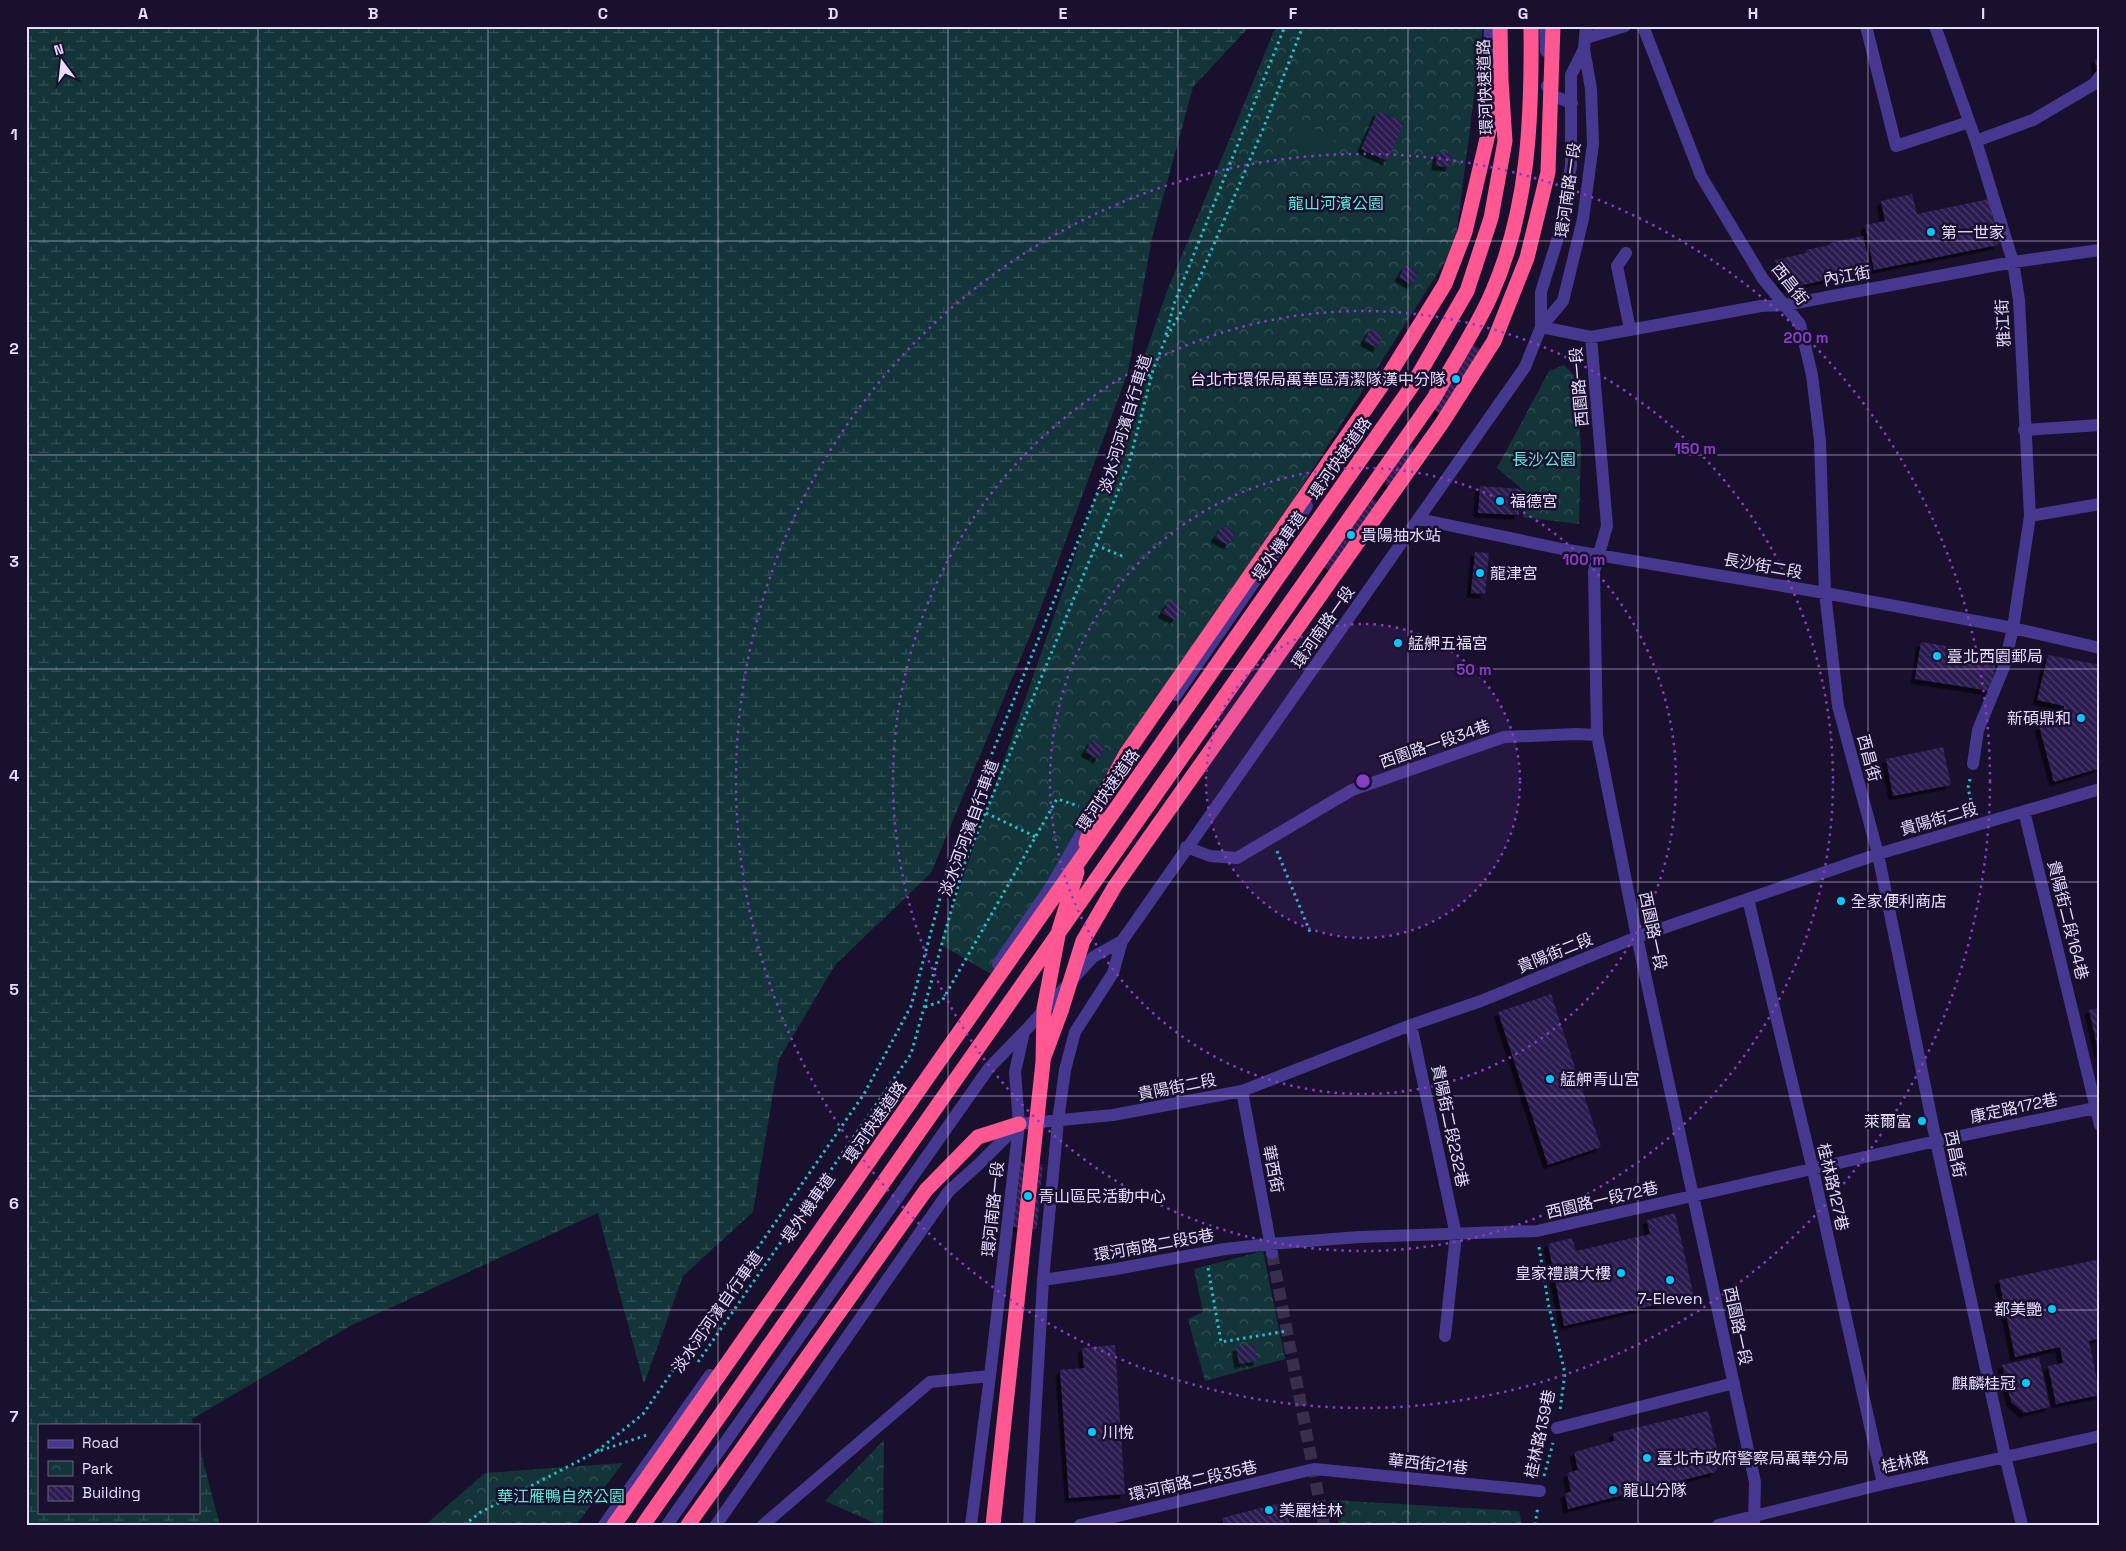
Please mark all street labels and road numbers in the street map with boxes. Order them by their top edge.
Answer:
street label: 環河快速道路 [1473,39,1497,135]
street label: 環河南路一段 [1551,141,1585,239]
street label: 西昌街 [1767,259,1813,309]
street label: 內江街 [1822,261,1872,291]
street label: 雅江街 [1991,298,2015,348]
street label: 西園路一段 [1565,346,1593,428]
street label: 淡水河河濱自行車道 [1094,352,1156,496]
street label: 環河快速道路 [1304,413,1376,503]
street label: 堤外機車道 [1247,507,1311,585]
street label: 長沙街二段 [1722,549,1804,583]
street label: 環河南路一段 [1287,582,1359,672]
street label: 西園路一段34巷 [1377,715,1493,773]
street label: 西昌街 [1853,732,1885,784]
street label: 環河快速道路 [1072,745,1144,835]
street label: 淡水河河濱自行車道 [935,757,1003,899]
street label: 貴陽街二段 [1898,798,1980,840]
street label: 貴陽街二段164巷 [2043,858,2093,982]
street label: 西園路一段 [1634,890,1672,972]
street label: 貴陽街二段 [1514,928,1596,978]
street label: 貴陽街二段232巷 [1427,1063,1473,1189]
street label: 貴陽街二段 [1136,1069,1218,1105]
street label: 環河快速道路 [839,1077,911,1167]
street label: 康定路172巷 [1968,1088,2060,1128]
street label: 西昌街 [1940,1128,1970,1180]
street label: 桂林路127巷 [1813,1141,1853,1233]
street label: 華西街 [1258,1143,1288,1195]
street label: 環河南路一段 [978,1160,1008,1258]
street label: 堤外機車道 [776,1169,840,1247]
street label: 西園路一段72巷 [1544,1177,1660,1223]
street label: 環河南路二段5巷 [1092,1224,1216,1266]
street label: 淡水河河濱自行車道 [667,1247,767,1377]
street label: 西園路一段 [1719,1285,1757,1367]
street label: 桂林路139巷 [1520,1388,1560,1480]
street label: 桂林路 [1879,1446,1931,1478]
street label: 華西街21巷 [1387,1449,1469,1479]
street label: 環河南路二段35巷 [1127,1456,1259,1506]

